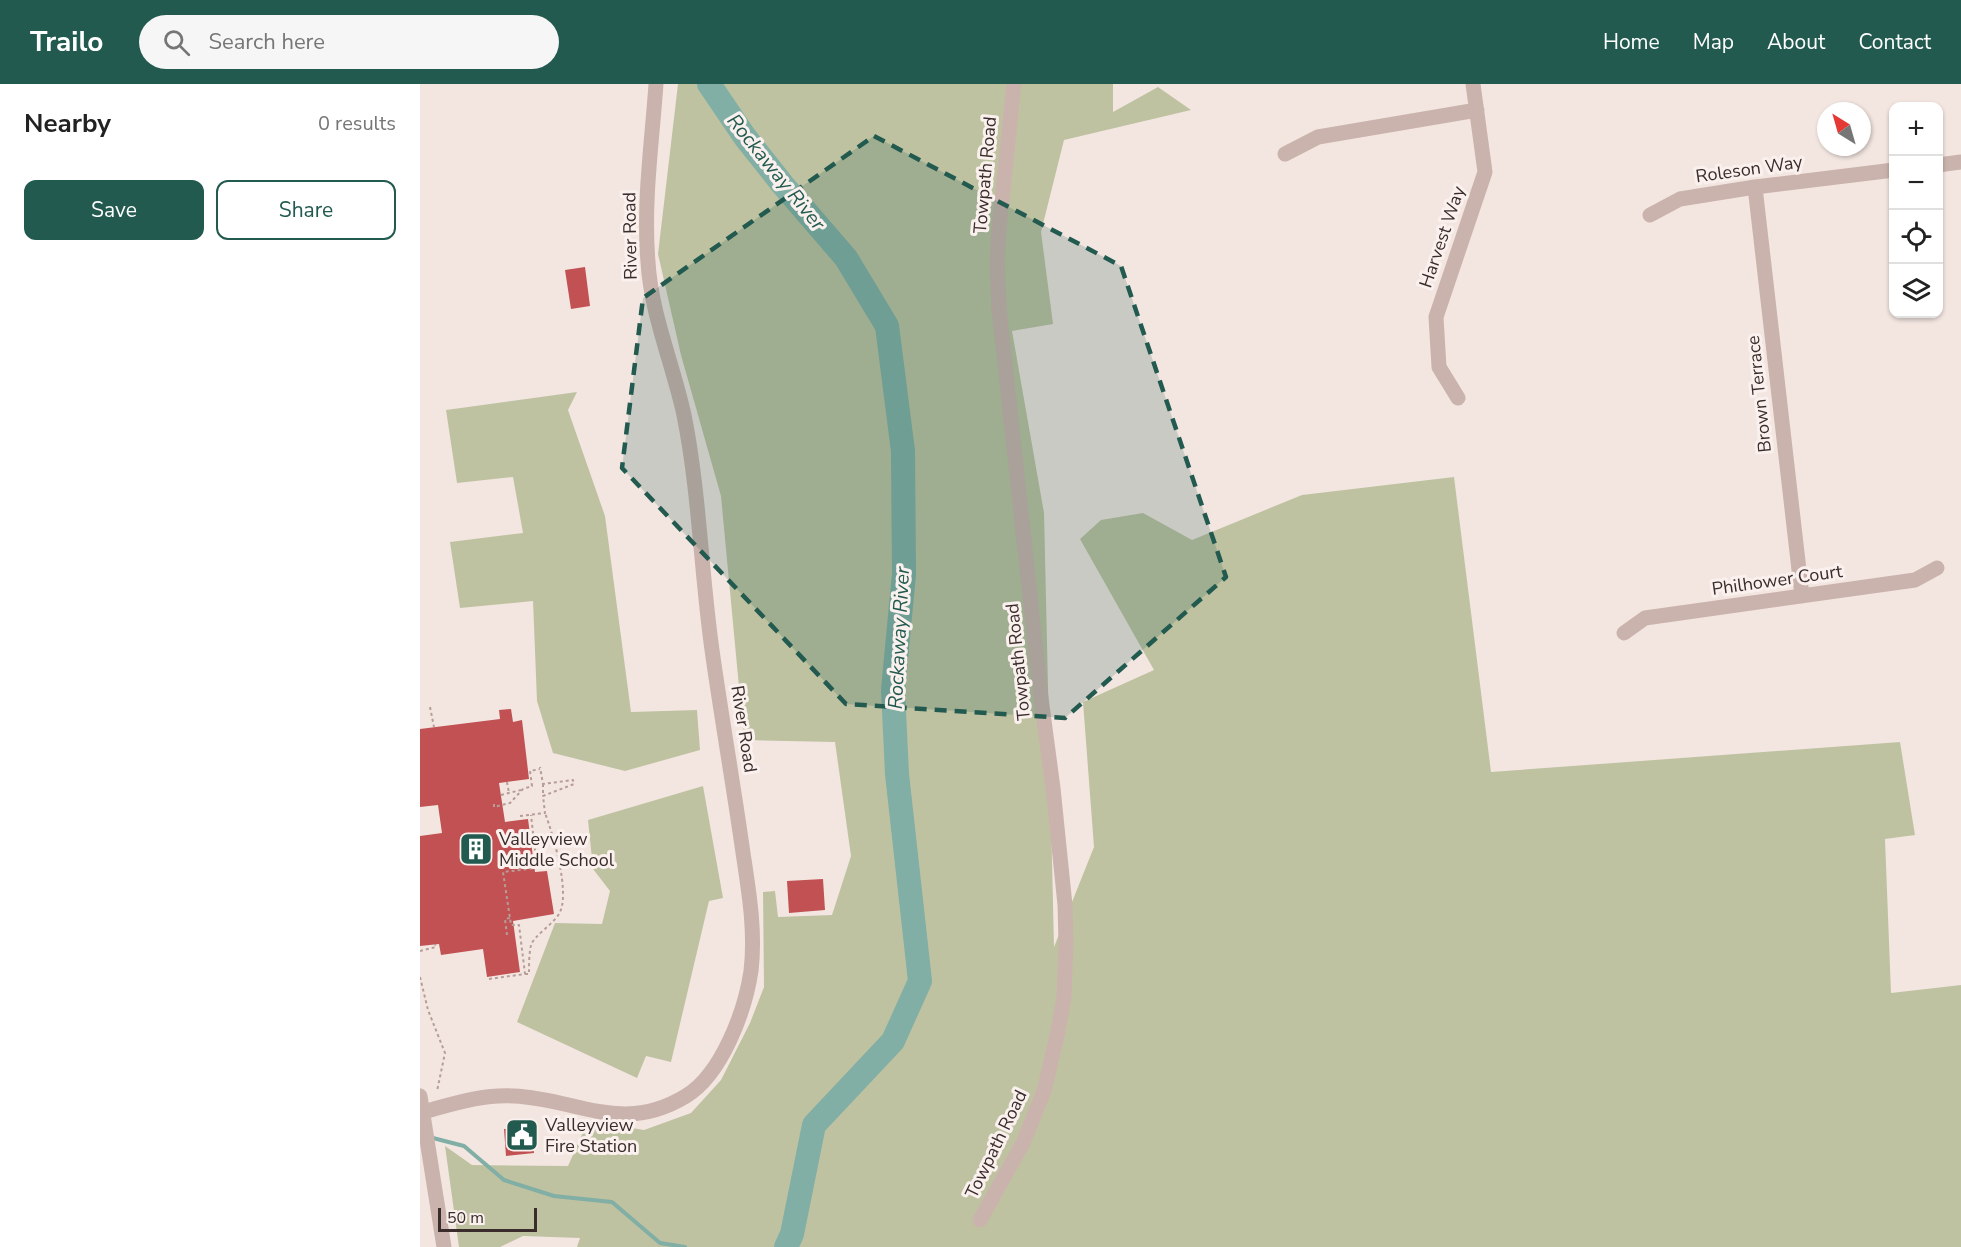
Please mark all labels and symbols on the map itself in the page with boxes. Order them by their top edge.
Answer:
north arrow [1817,102,1871,156]
water label: Rockaway River [721,108,832,236]
street label: Towpath Road [968,115,1002,235]
street label: Roleson Way [1694,150,1805,188]
street label: Harvest Way [1413,182,1471,291]
street label: River Road [617,192,643,280]
street label: Brown Terrace [1741,334,1777,454]
street label: Philhower Court [1710,559,1845,601]
water label: Rockaway River [882,565,916,710]
street label: Towpath Road [1000,602,1036,722]
street label: River Road [725,684,763,774]
place label: Valleyview Middle School [498,827,615,872]
building icon: Valleyview Middle School [458,831,494,867]
street label: Towpath Road [959,1086,1033,1202]
place label: Valleyview Fire Station [544,1113,637,1158]
public building icon: Valleyview Fire Station [504,1117,540,1153]
scale bar [438,1205,537,1232]

